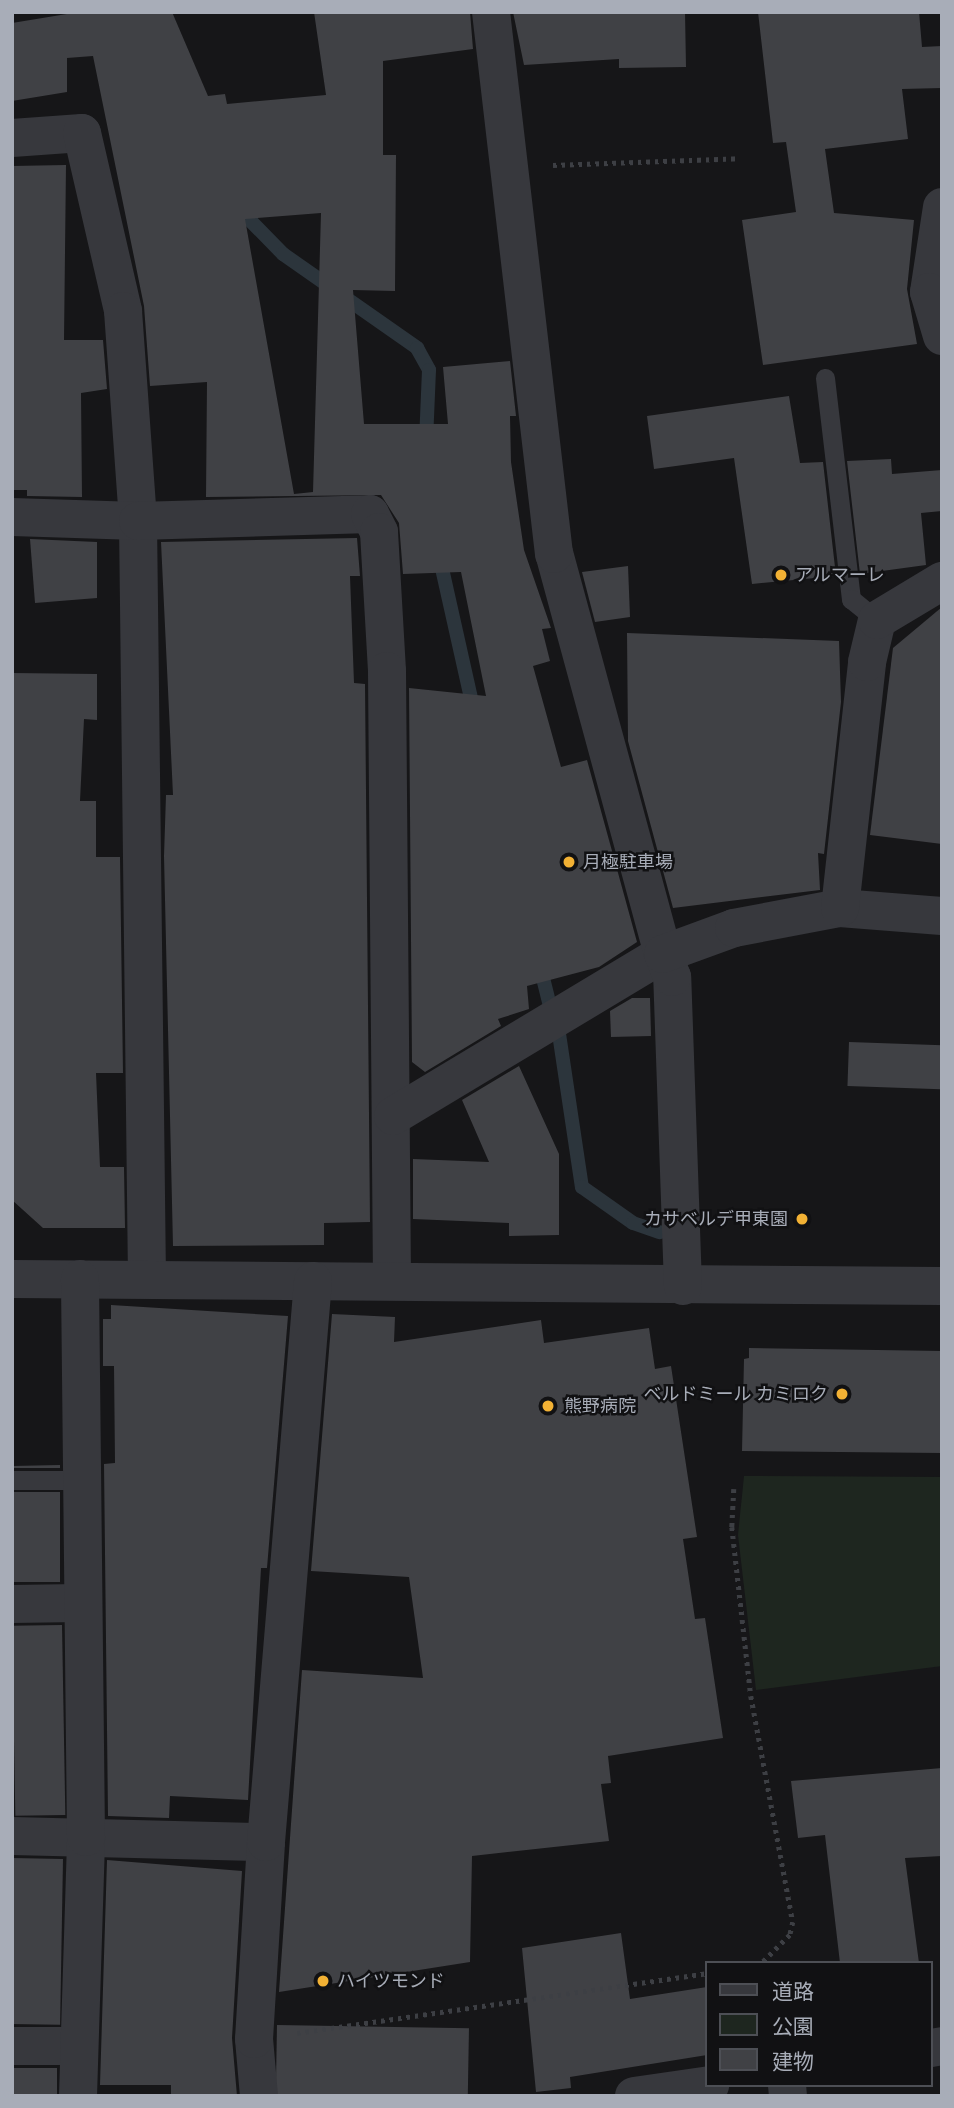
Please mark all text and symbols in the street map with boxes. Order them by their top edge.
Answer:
place label: アルマーレ [795,564,885,586]
marker: アルマーレ [773,567,789,583]
place label: 月極駐車場 [583,851,673,873]
marker: 月極駐車場 [561,854,577,870]
place label: カサベルデ甲東園 [644,1208,788,1230]
marker: カサベルデ甲東園 [794,1211,810,1227]
place label: ベルドミール カミロク [644,1383,828,1405]
marker: ベルドミール カミロク [834,1386,850,1402]
place label: 熊野病院 [564,1395,636,1417]
marker: 熊野病院 [538,1396,558,1416]
legend [706,1961,933,2087]
place label: ハイツモンド [337,1970,445,1992]
marker: ハイツモンド [315,1973,331,1989]
text: 道路 [772,1979,814,2004]
text: 公園 [772,2014,814,2039]
text: 建物 [772,2049,814,2074]

